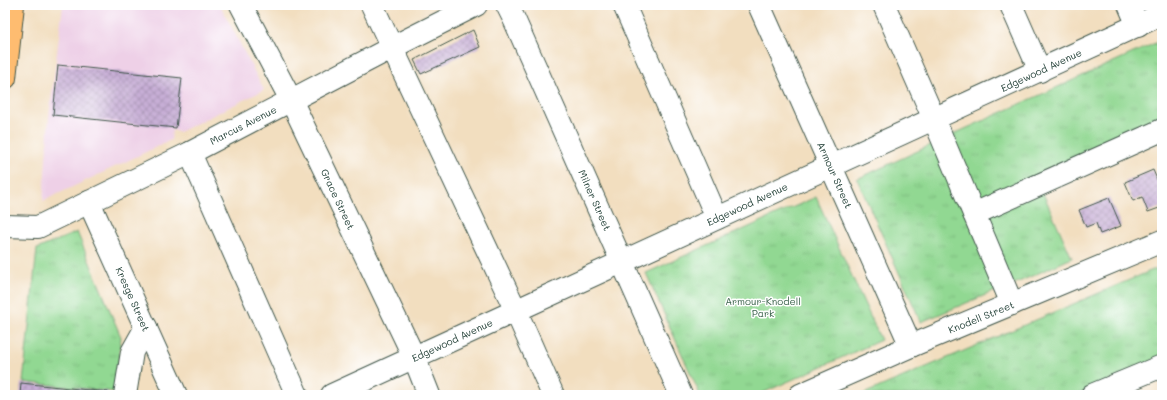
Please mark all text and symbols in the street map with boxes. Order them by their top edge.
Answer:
street label: Edgewood Avenue [998,45,1084,95]
street label: Marcus Avenue [207,102,279,148]
street label: Armour Street [814,140,856,210]
street label: Grace Street [318,166,358,232]
street label: Milner Street [575,167,615,233]
street label: Edgewood Avenue [704,179,790,229]
street label: Kresge Street [113,265,153,333]
park label: Armour-Knodell Park [725,294,801,320]
street label: Knodell Street [946,297,1016,337]
street label: Edgewood Avenue [409,315,495,365]

